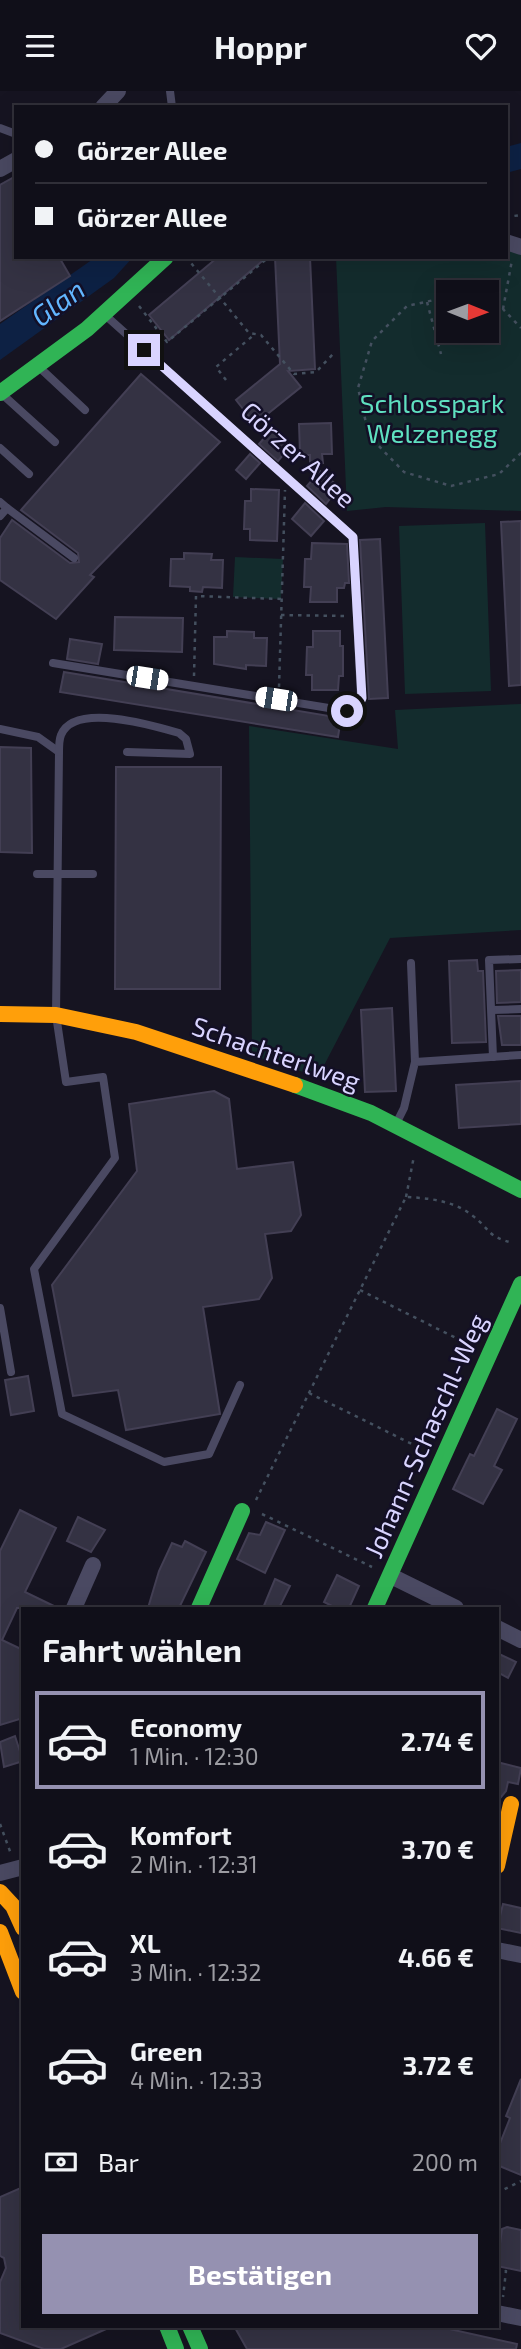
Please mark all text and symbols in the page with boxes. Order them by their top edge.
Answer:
icon: menu [21,27,59,65]
text: Hoppr [214,27,307,65]
icon: heart [462,27,500,65]
text: Görzer Allee [77,134,228,165]
text: Görzer Allee [77,201,228,232]
water label: Glan [24,271,91,333]
north arrow [436,280,499,343]
map controls [436,280,499,343]
route end [128,334,160,366]
park label: Schlosspark Welzenegg [360,387,504,448]
street label: Görzer Allee [235,394,363,513]
car [125,664,170,692]
car [254,685,299,713]
route start [331,695,363,727]
street label: Schachterlweg [188,1009,365,1096]
street label: Johann-Schaschl-Weg [357,1309,492,1562]
text: Fahrt wählen [42,1630,242,1668]
icon: car [46,1709,109,1772]
text: Economy [130,1711,242,1742]
text: 2.74 € [401,1725,474,1756]
text: 1 Min. · 12:30 [130,1742,259,1770]
icon: car [46,1817,109,1880]
text: Komfort [130,1819,232,1850]
text: 3.70 € [401,1833,474,1864]
text: 2 Min. · 12:31 [130,1850,258,1878]
icon: car [46,1925,109,1988]
text: XL [130,1927,161,1958]
text: 4.66 € [398,1941,474,1972]
text: 3 Min. · 12:32 [130,1958,261,1986]
icon: car [46,2033,109,2096]
text: Green [130,2035,203,2066]
text: 3.72 € [403,2049,474,2080]
text: 4 Min. · 12:33 [130,2066,263,2094]
icon: cash [42,2143,80,2181]
text: Bar [98,2146,139,2177]
text: 200 m [412,2148,478,2176]
button: Bestätigen [42,2234,478,2314]

